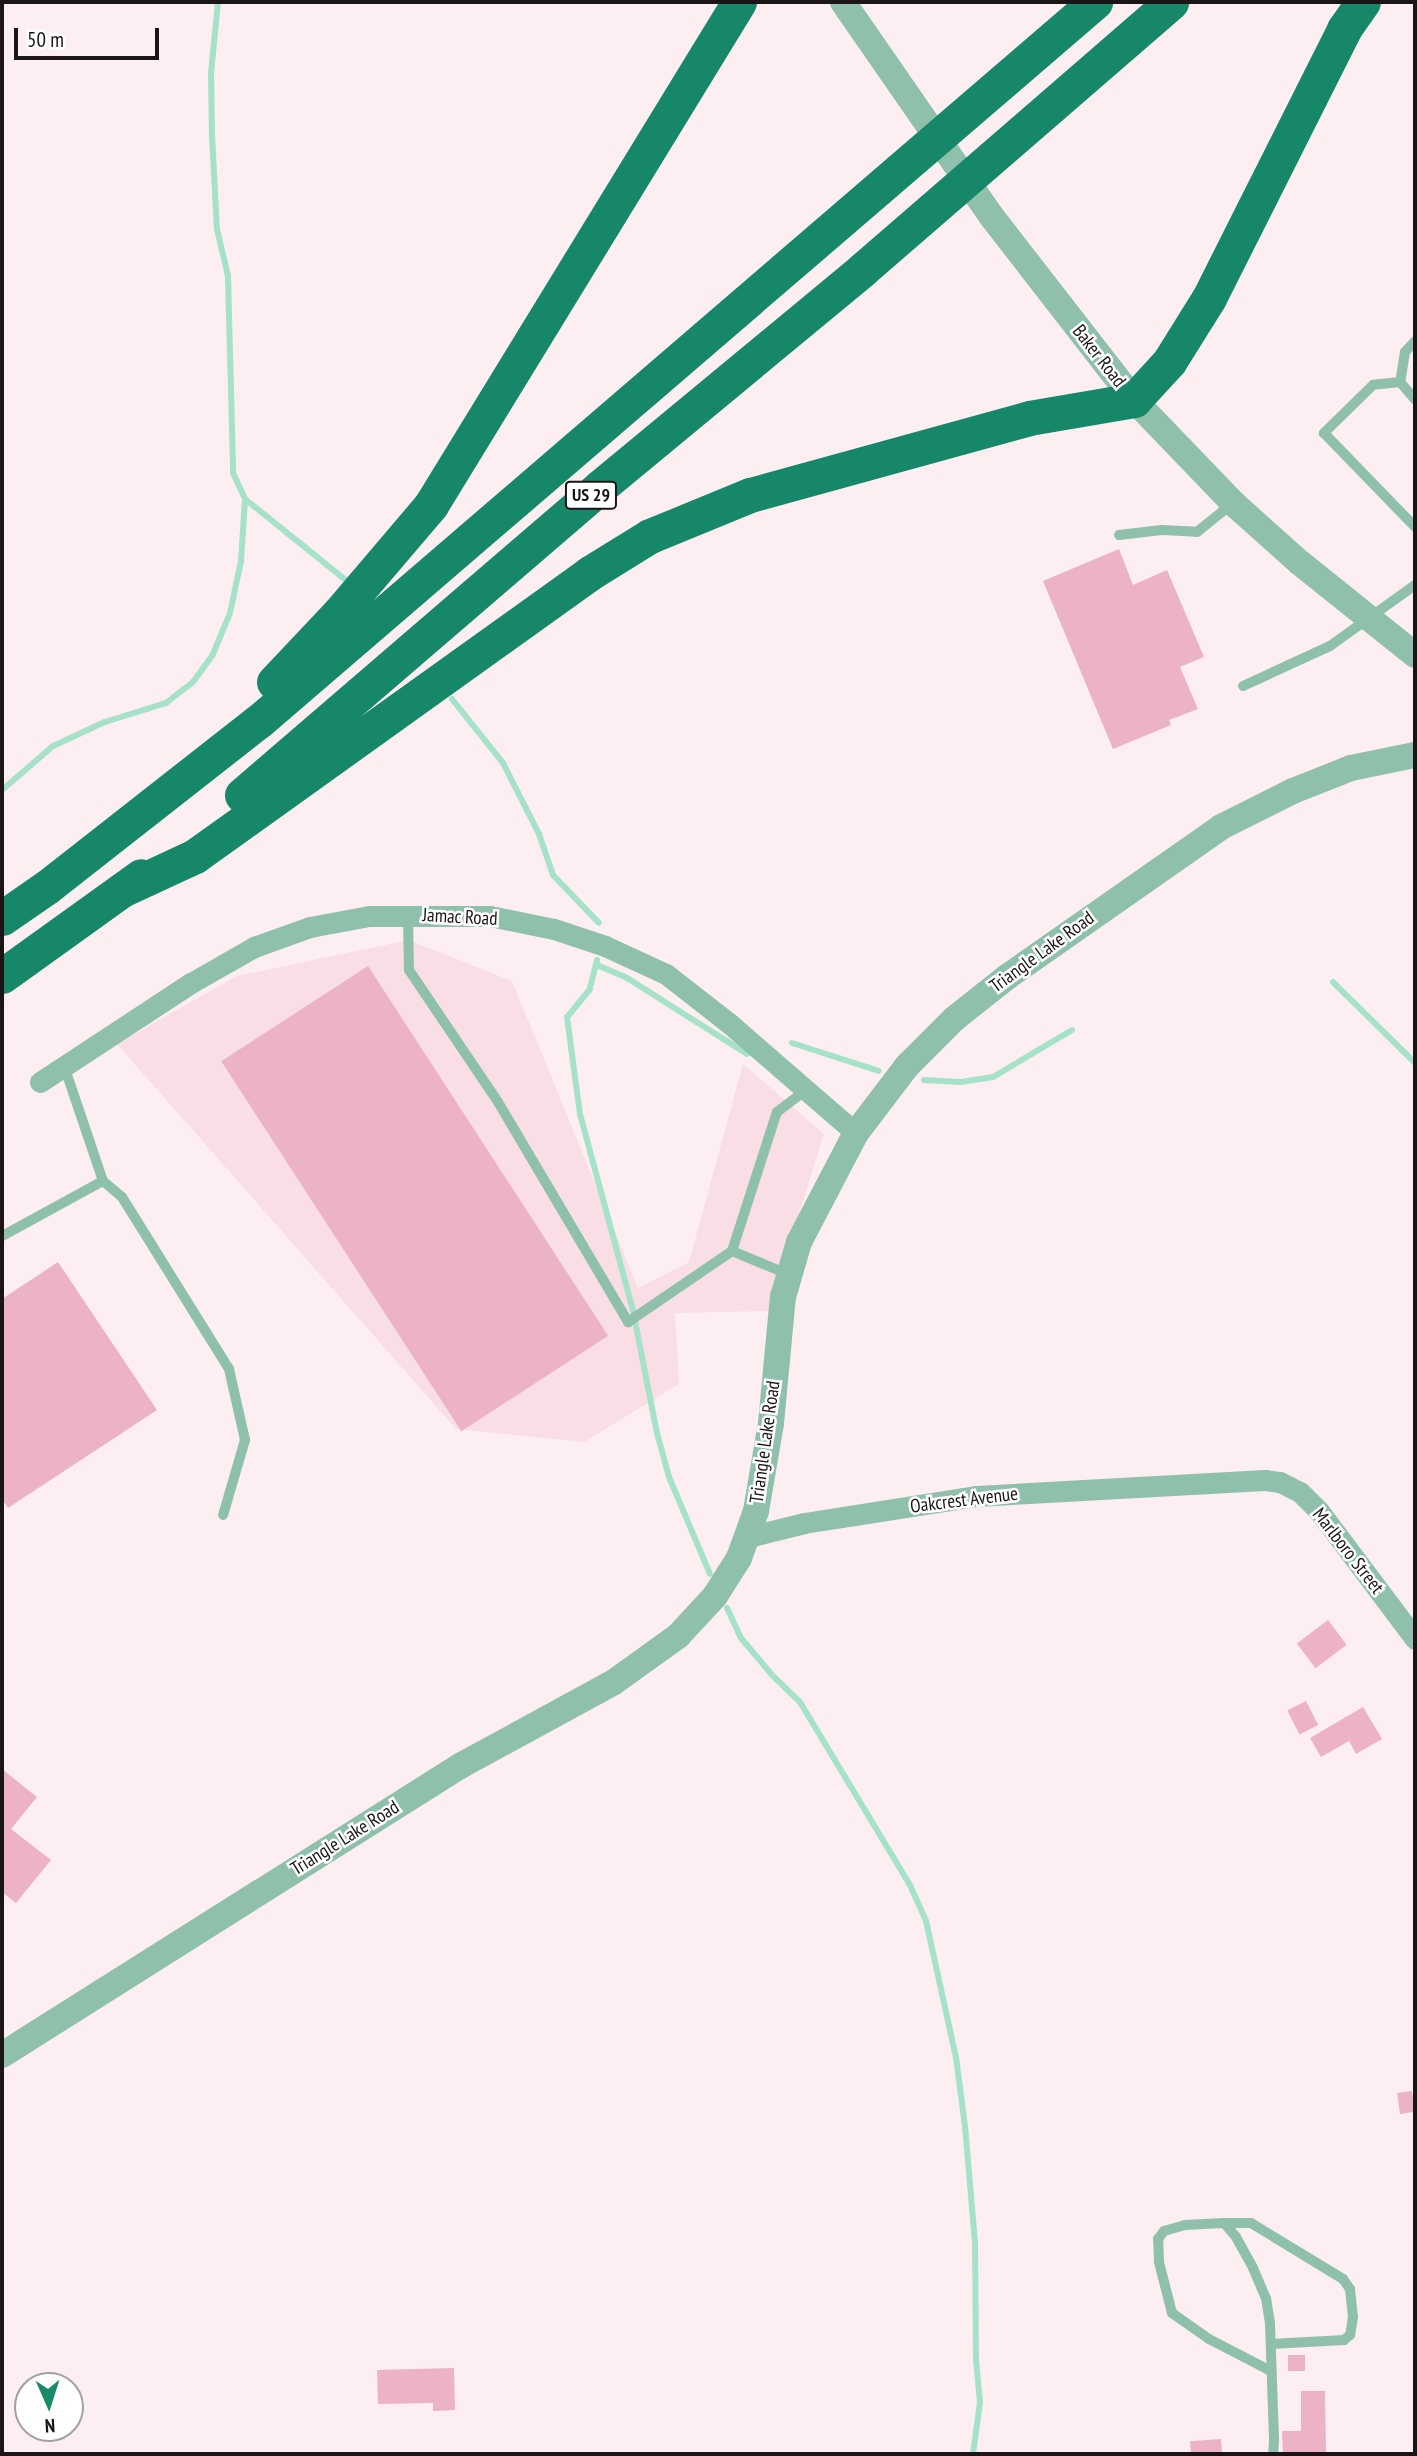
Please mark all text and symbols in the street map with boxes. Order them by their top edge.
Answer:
scale bar [18,14,163,58]
text: 50 m [27,26,64,53]
street label: Baker Road [1067,320,1131,392]
road number: US 29 [565,480,617,509]
street label: Jamac Road [422,904,498,930]
street label: Triangle Lake Road [985,907,1099,997]
street label: Triangle Lake Road [745,1379,785,1505]
street label: Oakcrest Avenue [909,1482,1019,1518]
street label: Marlboro Street [1307,1504,1389,1598]
street label: Triangle Lake Road [287,1796,403,1880]
north arrow [14,2372,84,2442]
text: N [44,2414,56,2438]

